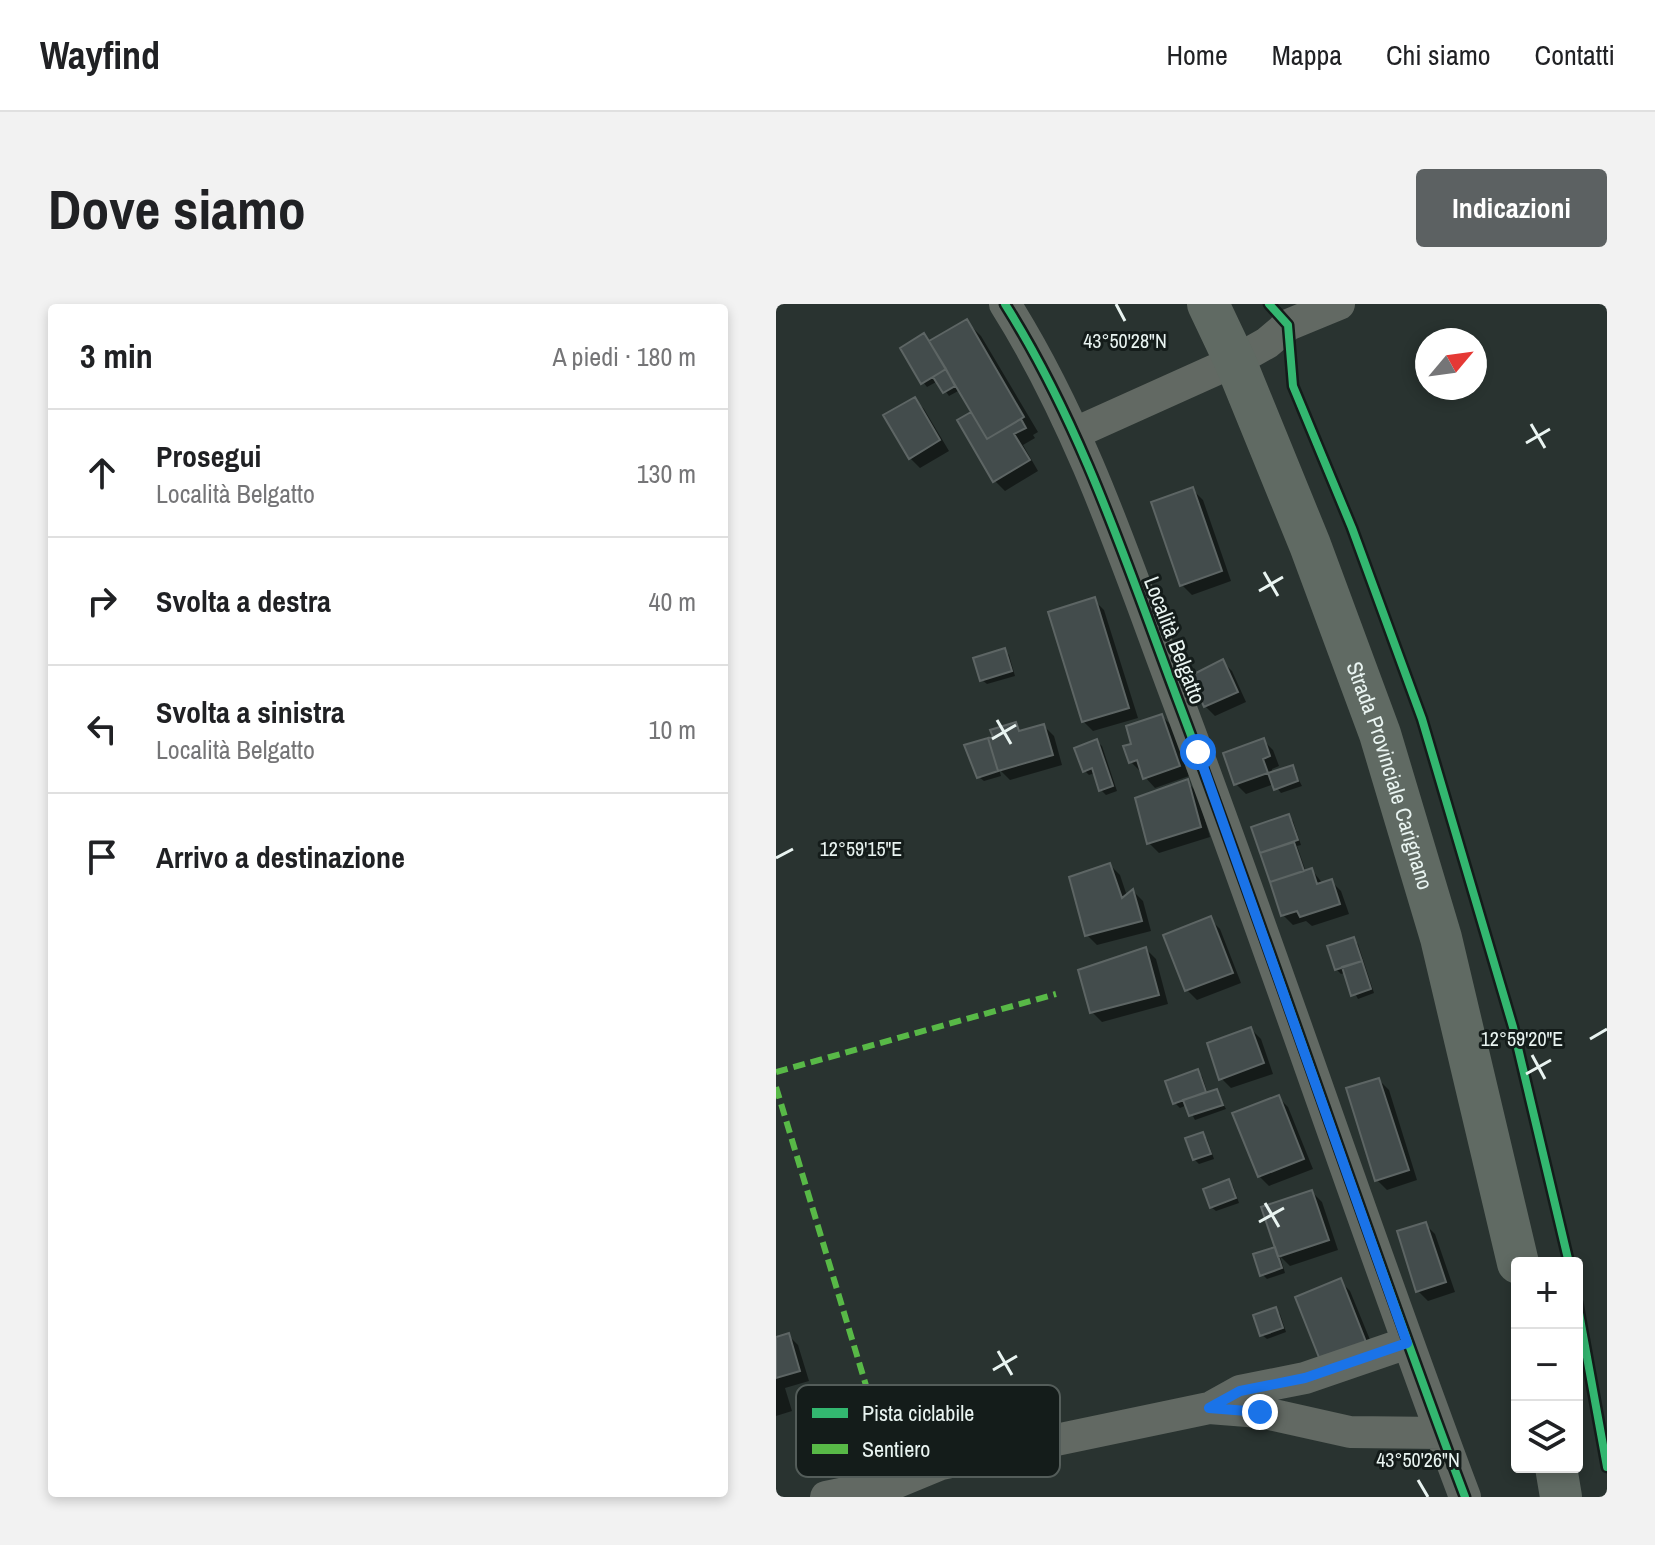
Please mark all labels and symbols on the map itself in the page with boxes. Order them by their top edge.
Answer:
text: 43°50'28"N [1083,327,1167,354]
north arrow [1415,328,1487,400]
street label: Località Belgatto [1137,572,1213,708]
street label: Strada Provinciale Carignano [1339,657,1441,893]
route start [1180,734,1216,770]
text: 12°59'15"E [820,835,902,862]
text: 12°59'20"E [1481,1025,1563,1052]
legend [796,1385,1060,1477]
route end [1242,1394,1278,1430]
text: Pista ciclabile [862,1398,974,1428]
text: Sentiero [862,1434,930,1464]
text: 43°50'26"N [1376,1446,1460,1473]

